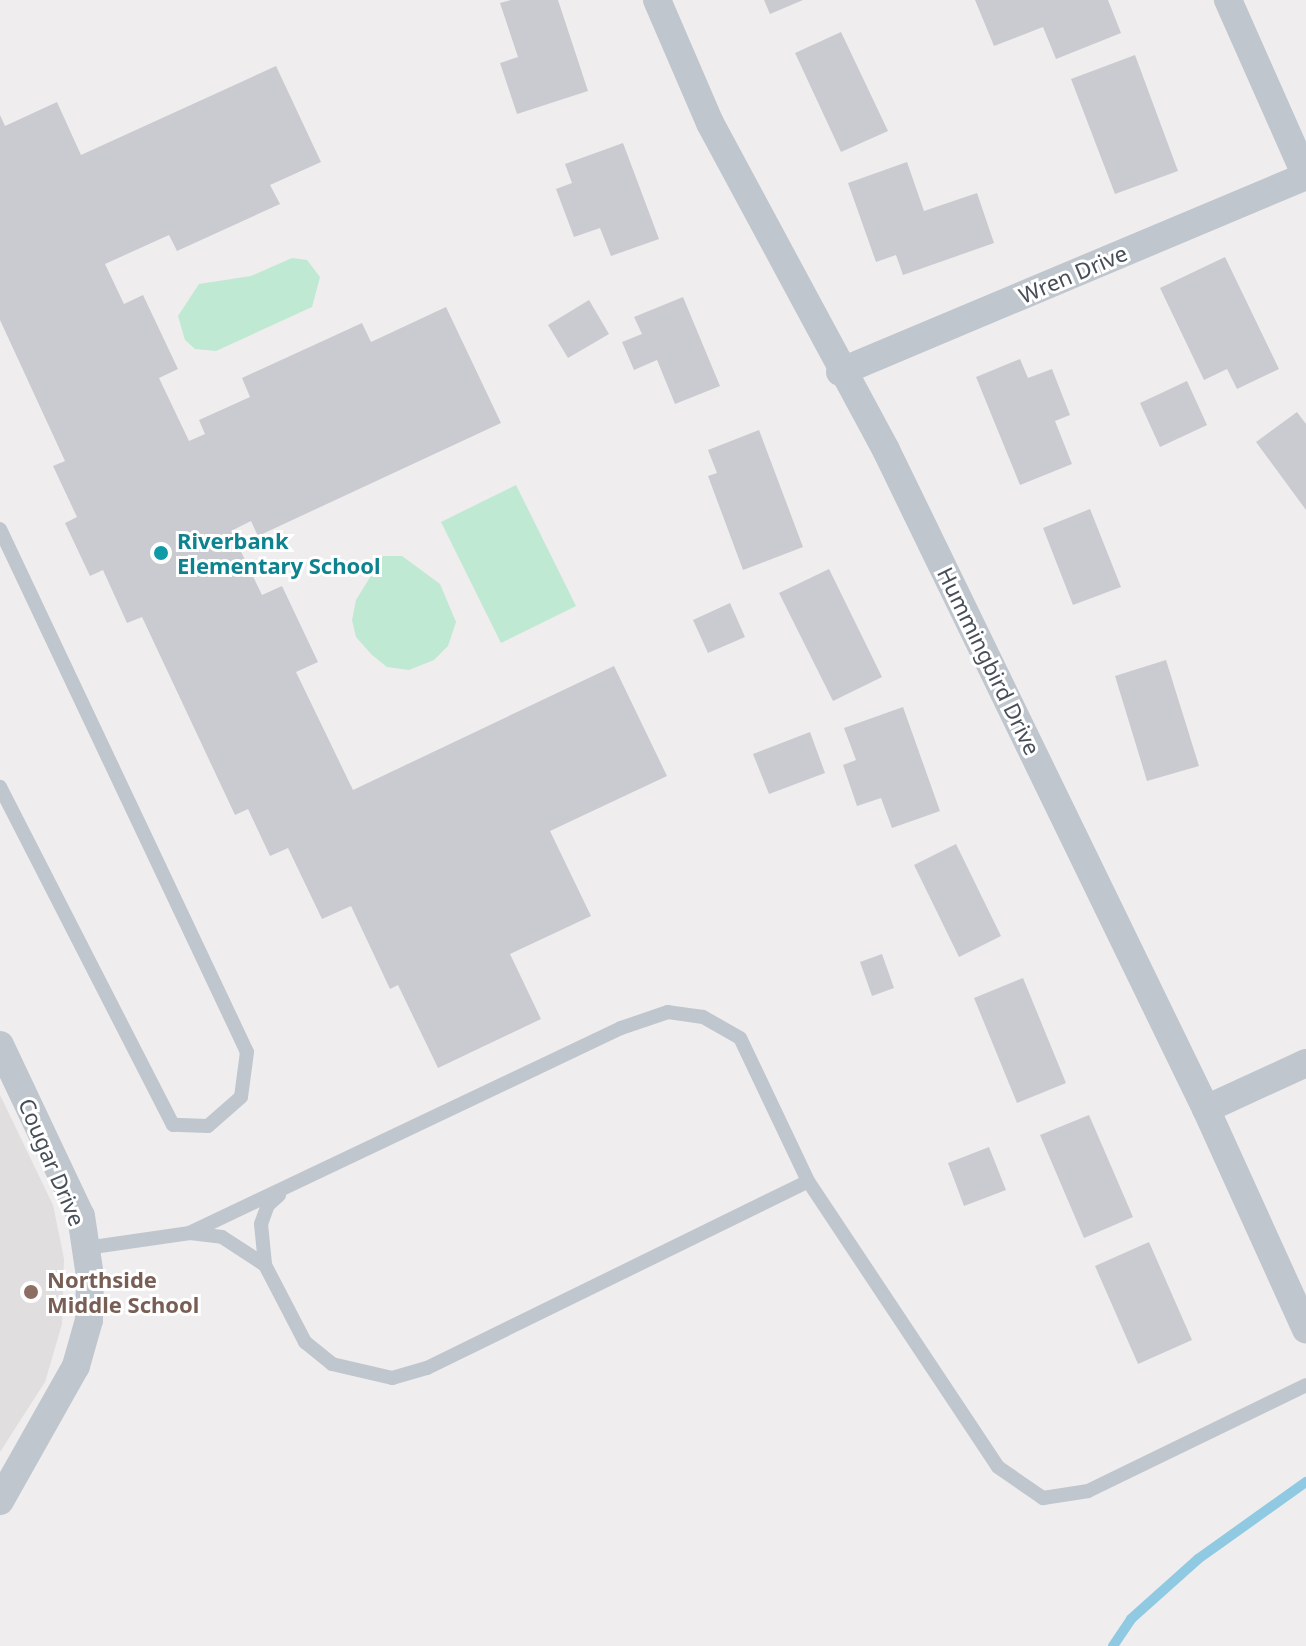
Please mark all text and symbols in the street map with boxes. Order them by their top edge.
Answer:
street label: Wren Drive [1015,239,1131,309]
place label: Riverbank Elementary School [177,527,381,578]
marker: Riverbank Elementary School [152,544,170,562]
street label: Hummingbird Drive [932,563,1046,759]
street label: Cougar Drive [13,1094,91,1230]
place label: Northside Middle School [47,1266,199,1318]
marker: Northside Middle School [22,1283,40,1301]

